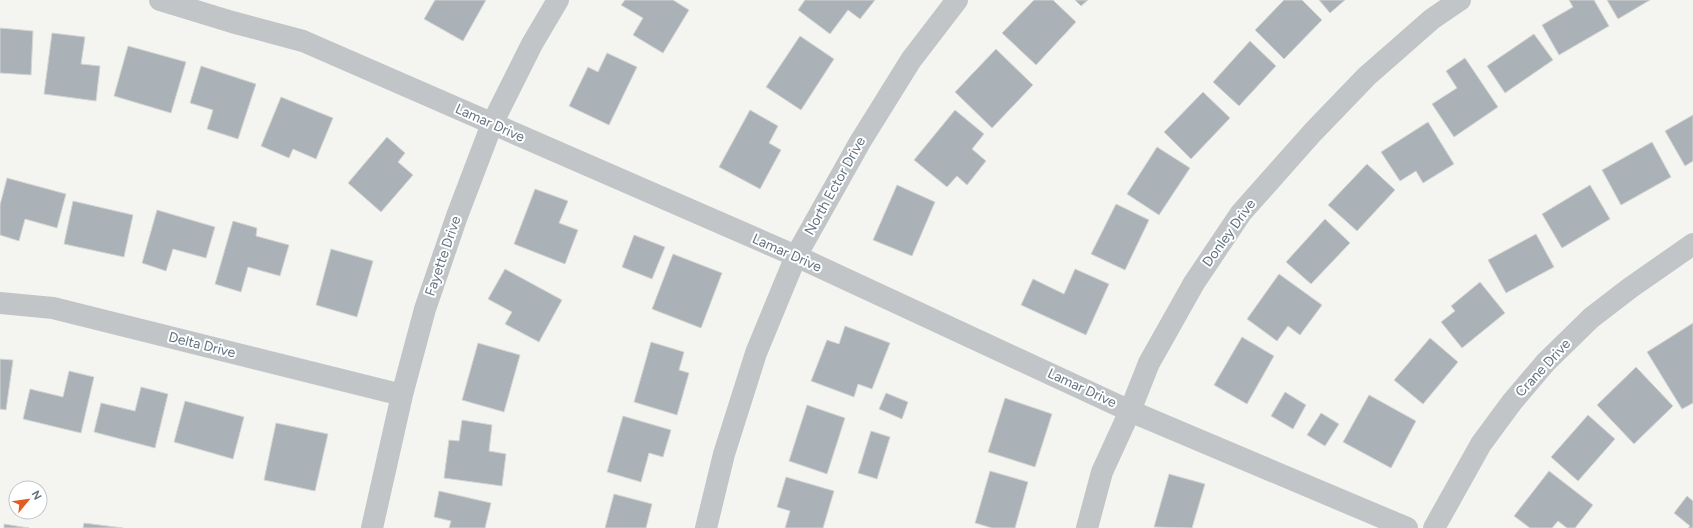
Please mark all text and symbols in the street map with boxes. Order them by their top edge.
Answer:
street label: Lamar Drive [453,100,528,146]
street label: North Ector Drive [801,133,869,238]
street label: Donley Drive [1199,196,1259,270]
street label: Fayette Drive [421,213,465,298]
street label: Lamar Drive [750,230,825,276]
street label: Delta Drive [167,328,238,362]
street label: Crane Drive [1512,335,1574,401]
street label: Lamar Drive [1045,365,1119,411]
north arrow [8,480,48,520]
text: N [29,489,44,502]

